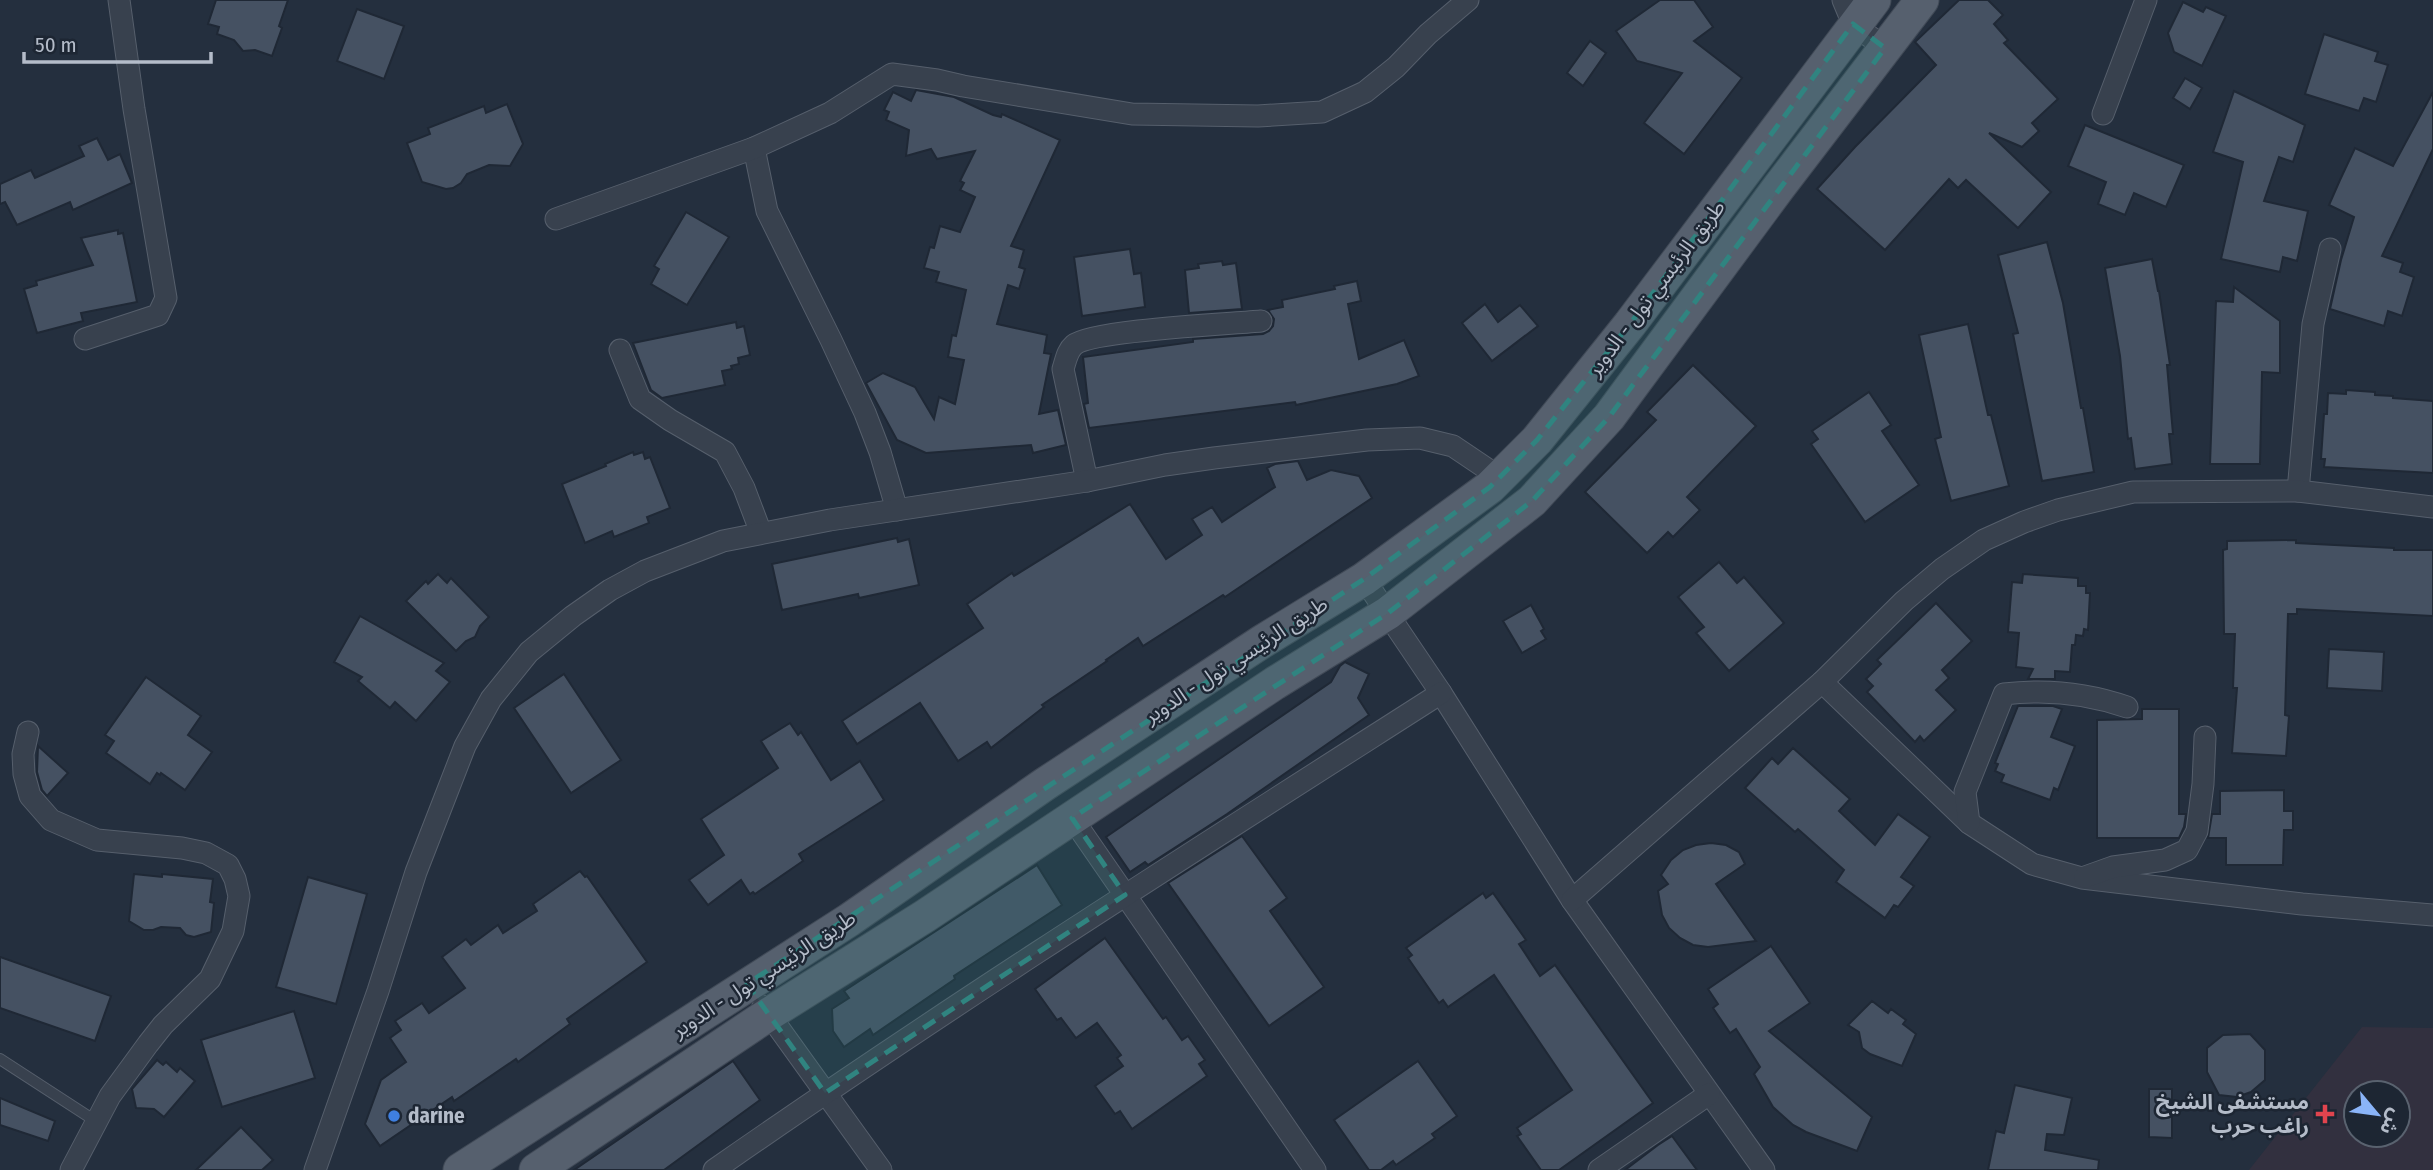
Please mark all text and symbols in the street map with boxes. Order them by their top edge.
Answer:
scale bar [24,21,212,65]
text: 50 m [35,32,77,58]
street label: طريق الرئيسي تول - الدوير [1581,195,1733,384]
street label: طريق الرئيسي تول - الدوير [1138,591,1334,732]
street label: طريق الرئيسي تول - الدوير [666,905,862,1046]
north arrow [2342,1079,2412,1149]
place label: مستشفى الشيخ راغب حرب [2156,1089,2309,1139]
place label: darine [408,1103,465,1129]
marker: مستشفى الشيخ راغب حرب [2315,1104,2335,1124]
text: ش [2375,1105,2408,1139]
marker: darine [386,1108,402,1124]

